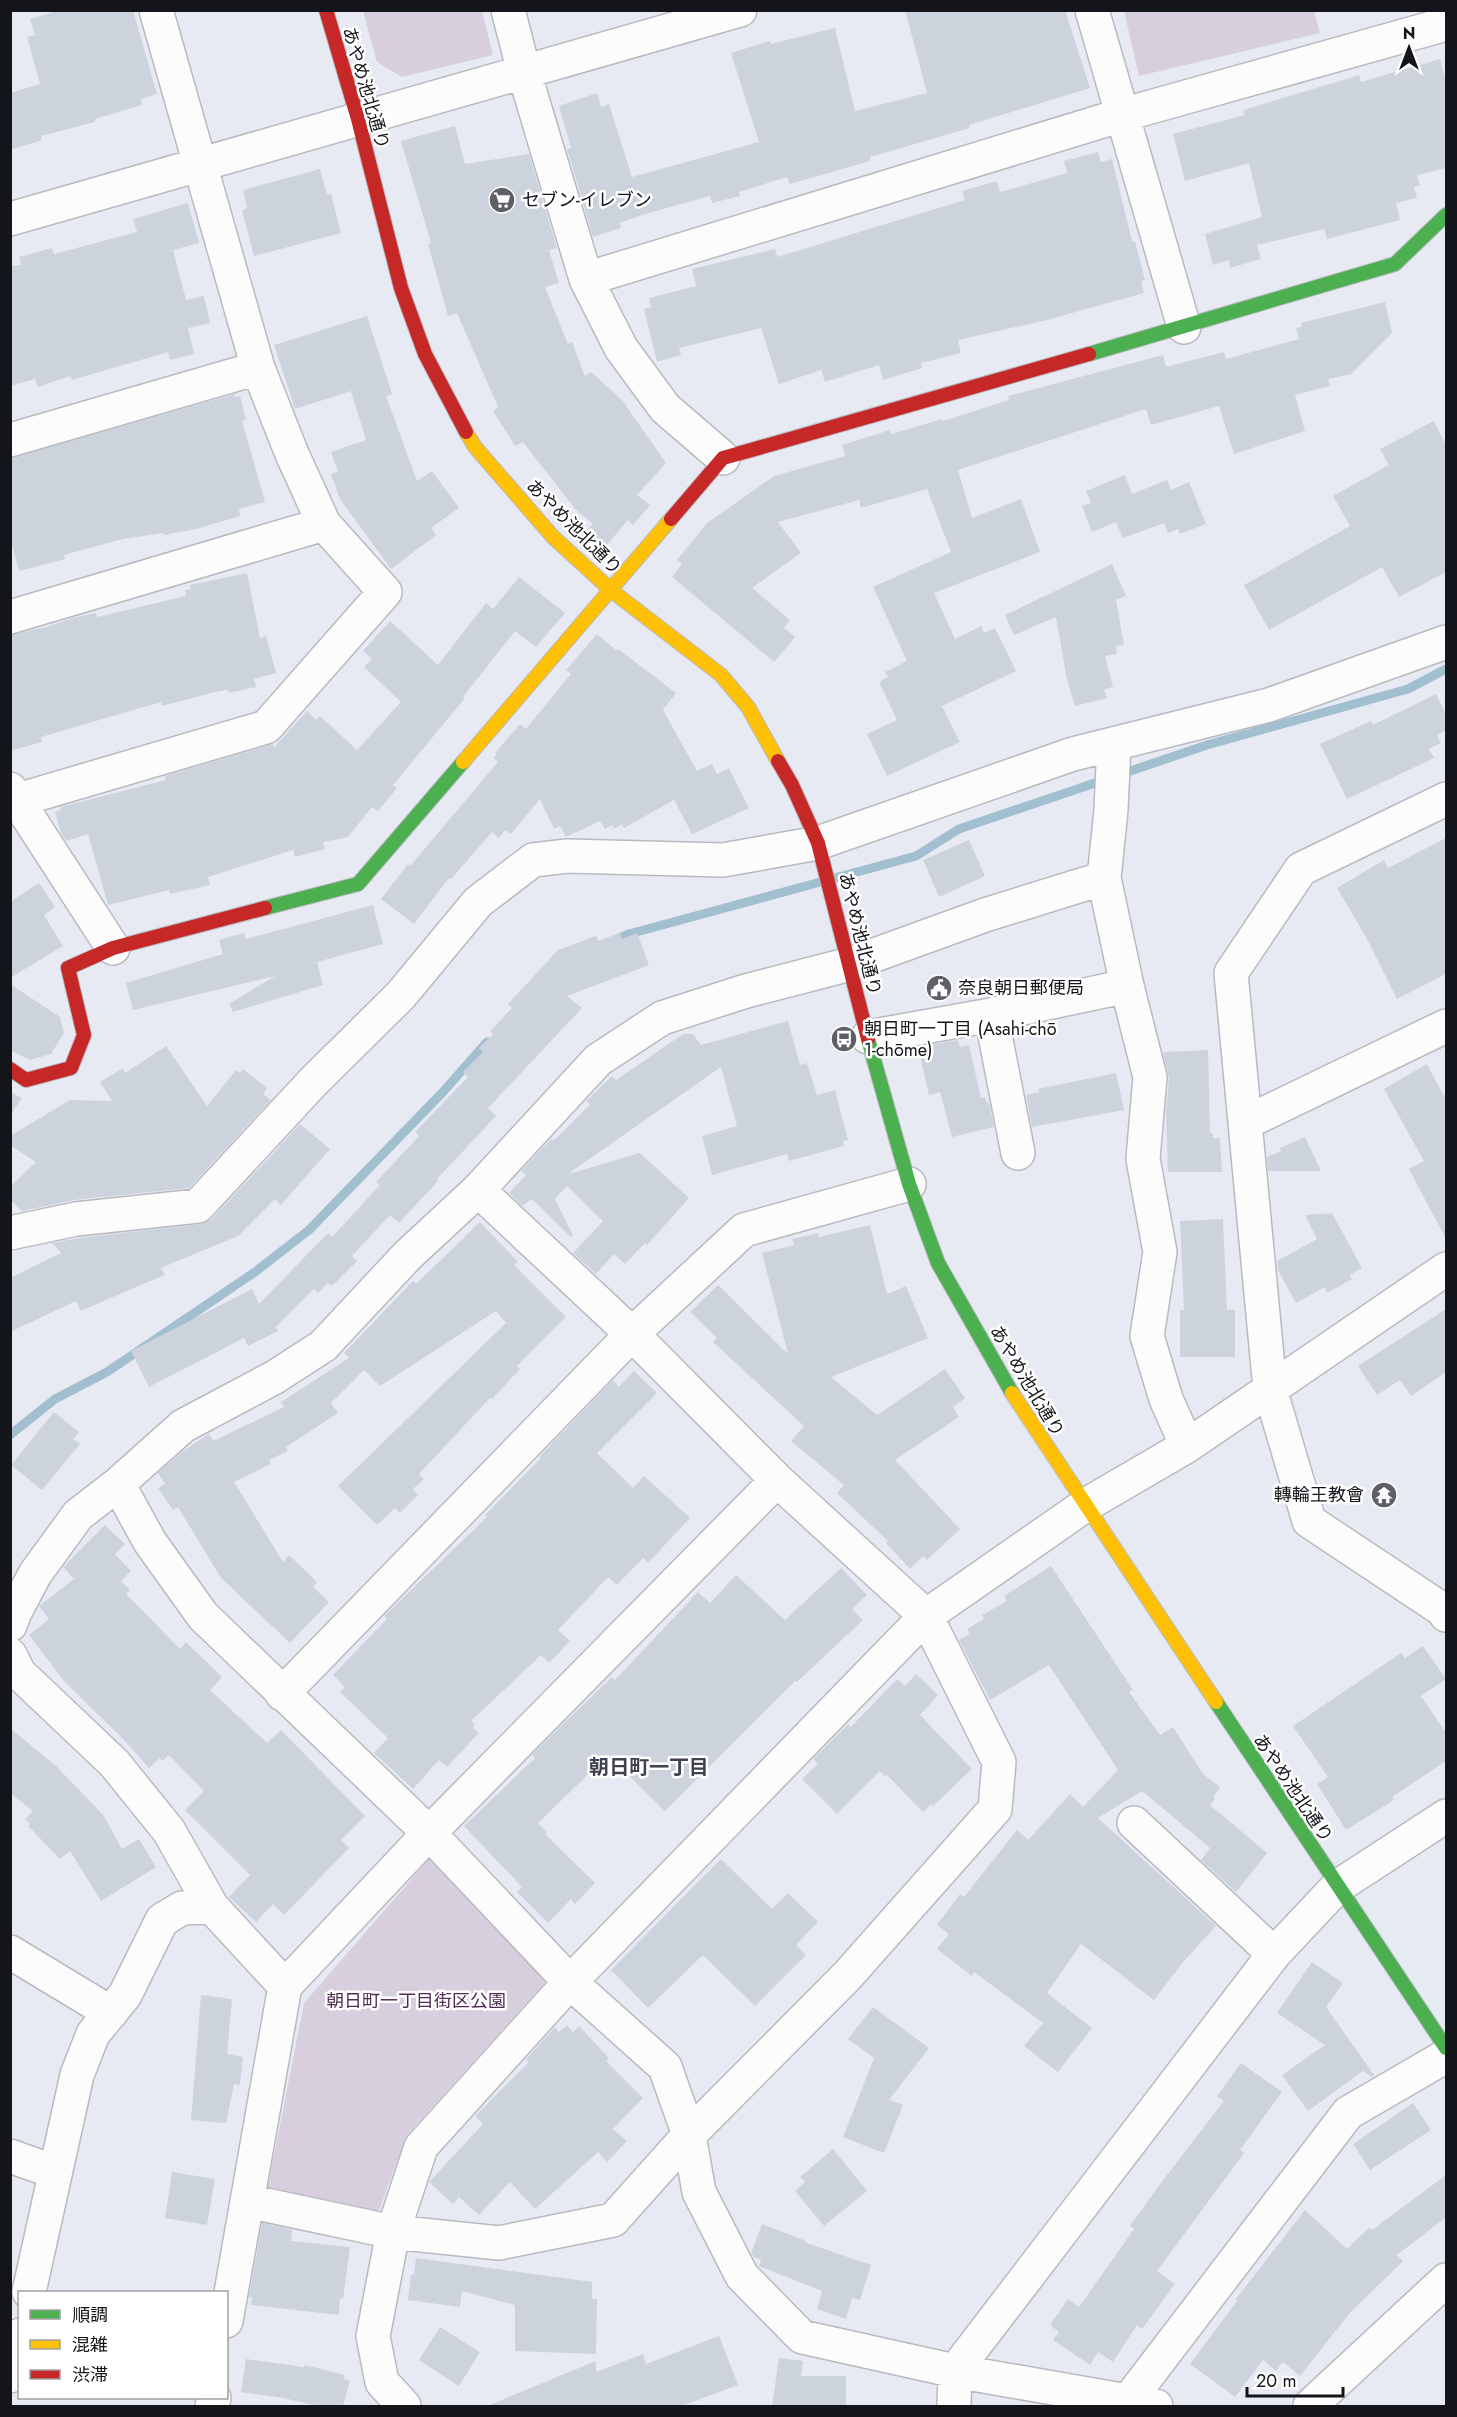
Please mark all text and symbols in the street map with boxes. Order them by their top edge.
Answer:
north arrow [1379,18,1439,78]
text: N [1403,22,1415,45]
street label: あやめ池北通り [336,24,396,152]
supermarket icon: セブン-イレブン [487,185,517,215]
place label: セブン-イレブン [522,187,652,213]
street label: あやめ池北通り [520,473,628,581]
street label: あやめ池北通り [832,870,888,998]
public building icon: 奈良朝日郵便局 [924,973,954,1003]
place label: 奈良朝日郵便局 [958,975,1084,1001]
place label: 朝日町一丁目 (Asahi-chō 1-chōme) [864,1016,1057,1063]
bus stop icon: 朝日町一丁目 (Asahi-chō 1-chōme) [829,1024,859,1054]
street label: あやめ池北通り [983,1320,1071,1442]
temple icon: 轉輪王教會 [1369,1480,1399,1510]
place label: 轉輪王教會 [1274,1482,1364,1508]
street label: あやめ池北通り [1247,1729,1339,1847]
district label: 朝日町一丁目 [589,1753,709,1782]
park label: 朝日町一丁目街区公園 [326,1988,506,2014]
legend [18,2291,228,2399]
text: 順調 [72,2302,108,2328]
text: 混雑 [72,2332,108,2358]
scale bar [1247,2360,1343,2398]
text: 渋滞 [72,2362,108,2388]
text: 20 m [1256,2368,1296,2394]

